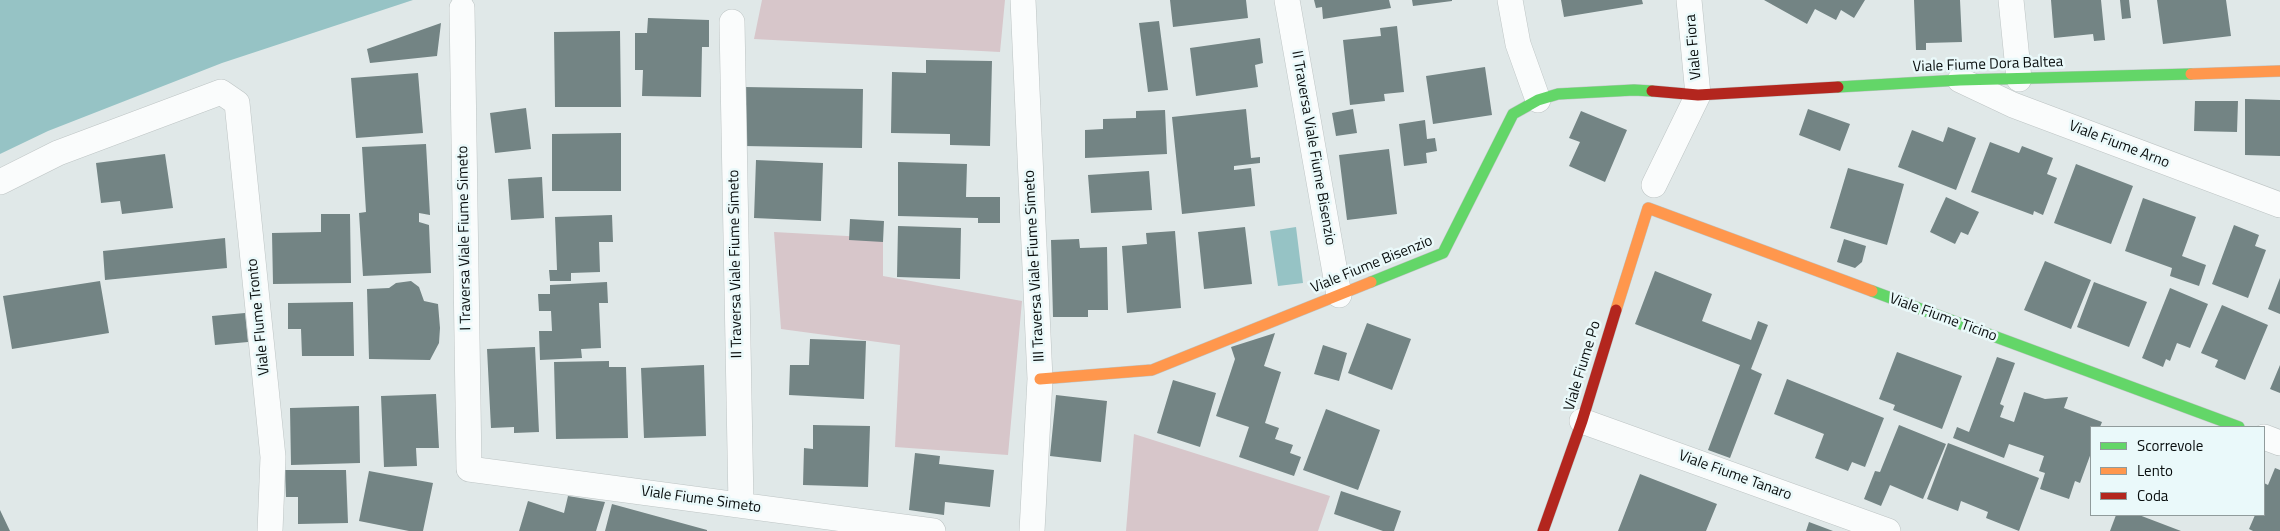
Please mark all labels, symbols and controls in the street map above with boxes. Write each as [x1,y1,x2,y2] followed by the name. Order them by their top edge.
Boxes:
[1682,14,1706,80] street label: Viale Fiora
[1287,49,1339,247] street label: II Traversa Viale Fiume Bisenzio
[1912,53,2064,77] street label: Viale Fiume Dora Baltea
[2066,118,2172,172] street label: Viale Fiume Arno
[454,145,476,331] street label: I Traversa Viale Fiume Simeto
[1021,169,1049,363] street label: III Traversa Viale Fiume Simeto
[725,170,747,358] street label: II Traversa Viale Fiume Simeto
[1309,232,1435,298] street label: Viale Fiume Bisenzio
[244,258,274,376] street label: Viale FIume Tronto
[1887,290,1999,346] street label: Viale Fiume Ticino
[1561,319,1605,413] street label: Viale Fiume Po
[2090,426,2265,516] legend
[2137,434,2203,457] text: Scorrevole
[1676,447,1794,505] street label: Viale Fiume Tanaro
[2137,459,2173,482] text: Lento
[640,483,762,517] street label: Viale Fiume Simeto
[2137,484,2168,507] text: Coda

